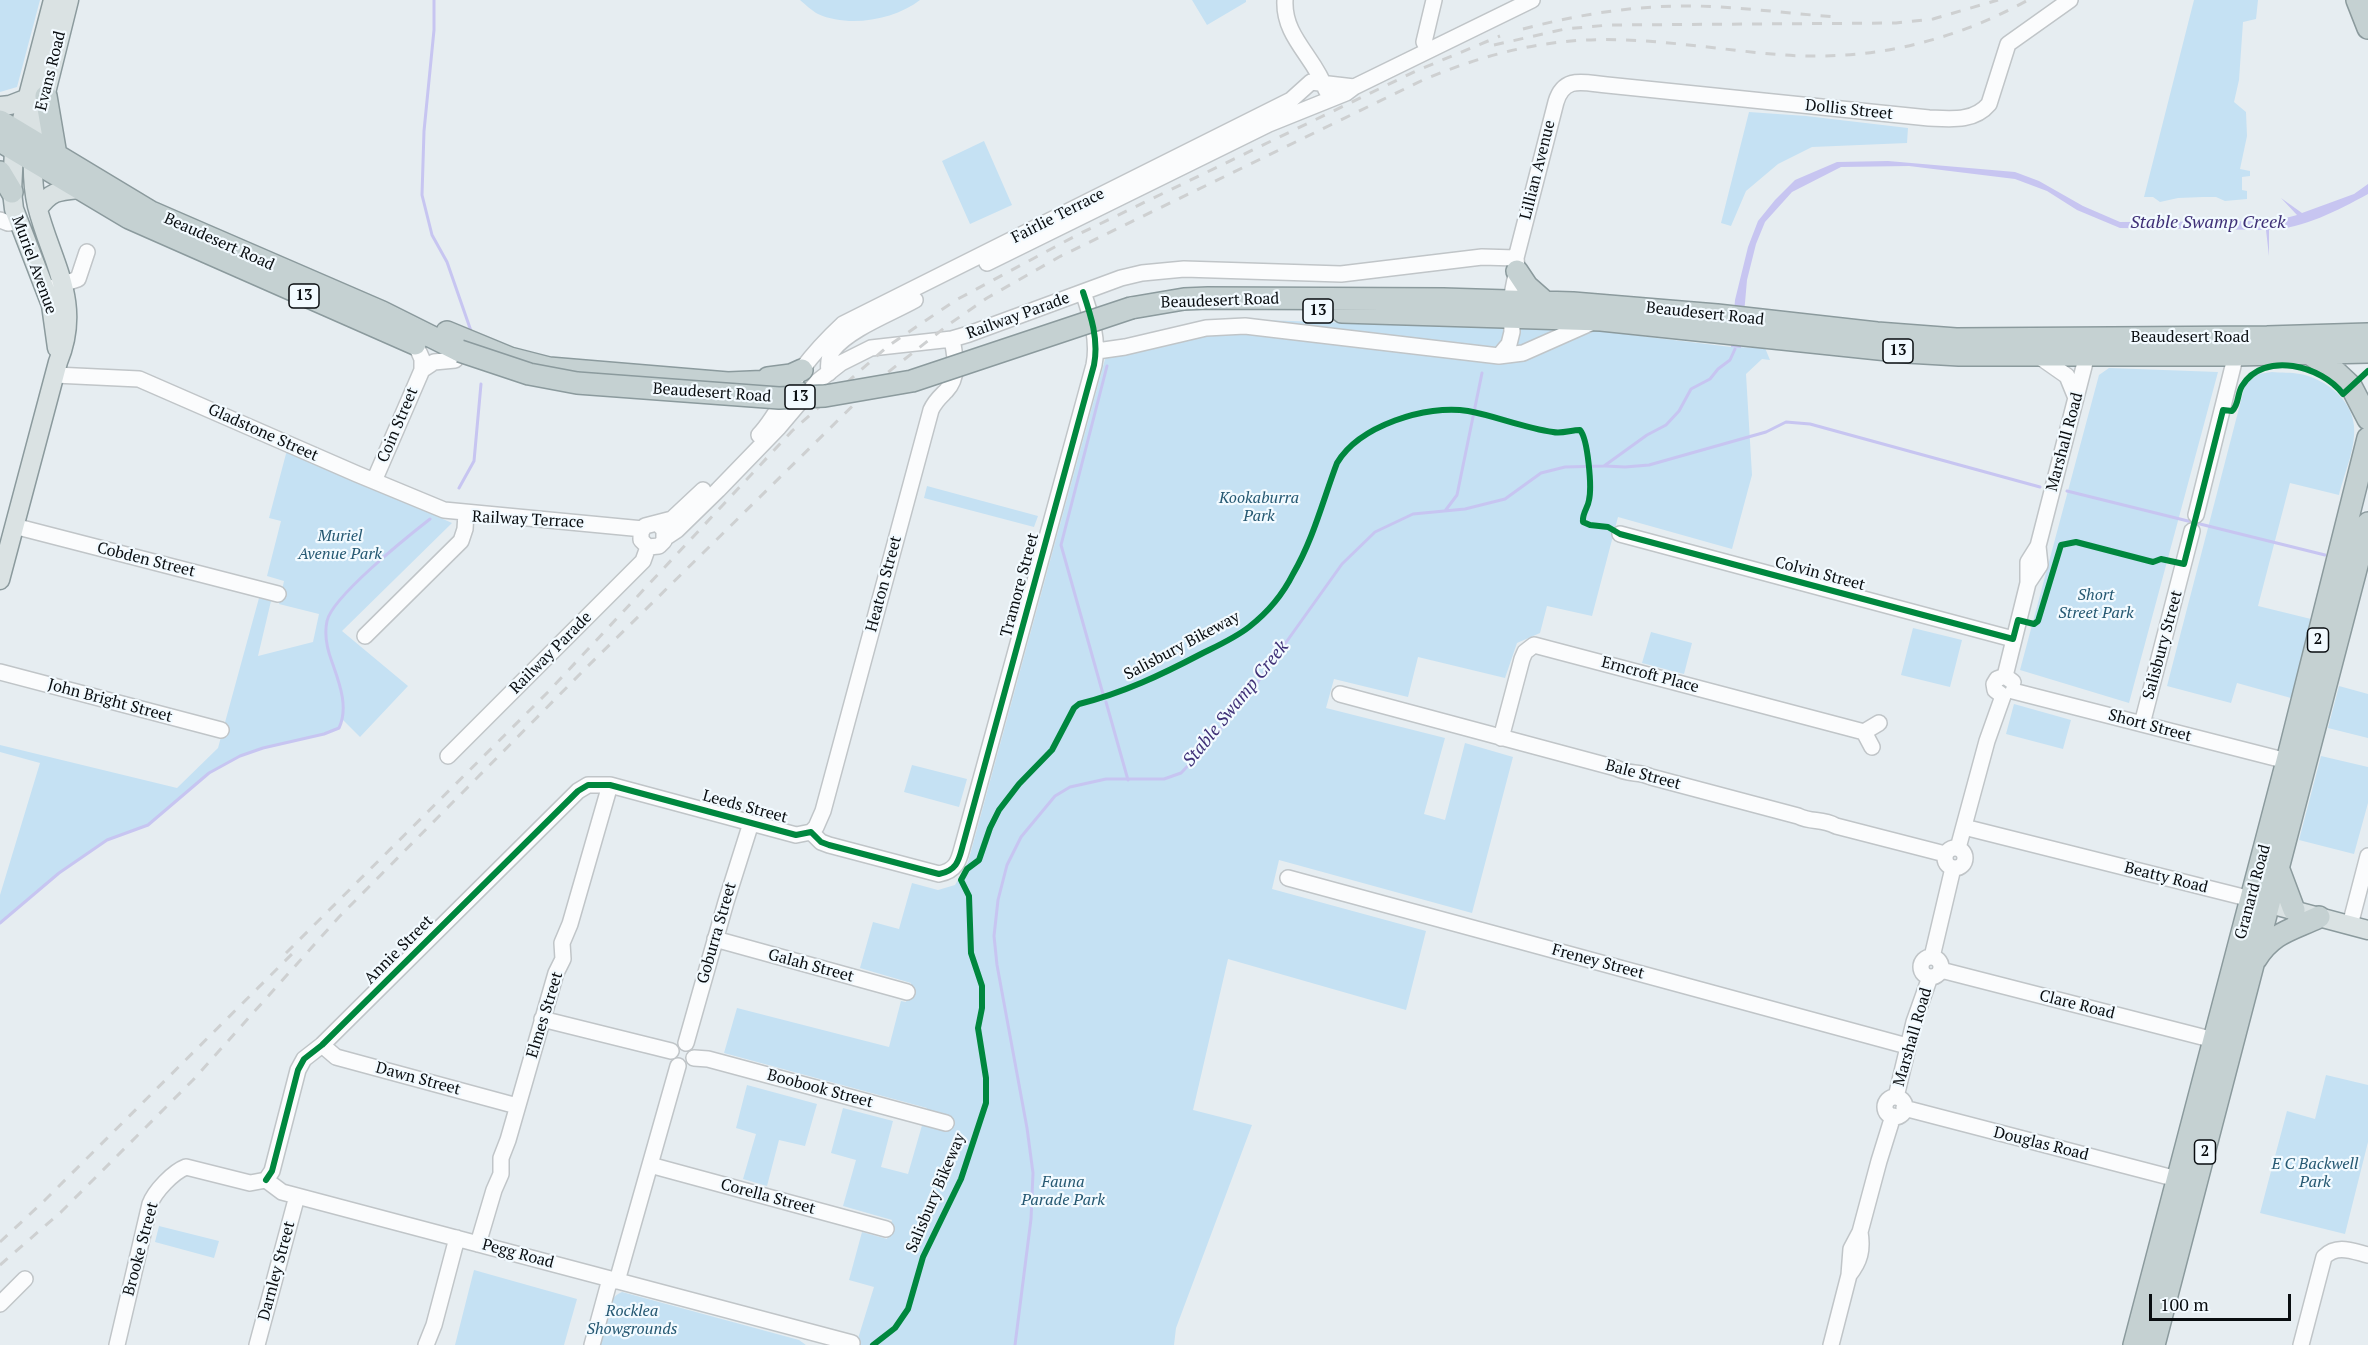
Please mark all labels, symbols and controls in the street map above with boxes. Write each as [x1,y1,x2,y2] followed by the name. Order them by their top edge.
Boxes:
[32,29,70,113] street label: Evans Road
[1804,96,1894,124] street label: Dollis Street
[1516,118,1560,222] street label: Lillian Avenue
[1008,184,1108,248] street label: Fairlie Terrace
[161,209,277,275] street label: Beaudesert Road
[2130,212,2286,234] water label: Stable Swamp Creek
[7,213,61,317] street label: Muriel Avenue
[289,284,319,308] road number: 13
[964,288,1072,344] street label: Railway Parade
[1160,289,1280,313] street label: Beaudesert Road
[1645,298,1765,330] street label: Beaudesert Road
[1303,299,1333,323] road number: 13
[2131,327,2249,347] street label: Beaudesert Road
[1883,339,1913,363] road number: 13
[652,379,772,407] street label: Beaudesert Road
[374,385,422,465] street label: Coin Street
[785,385,815,409] road number: 13
[2043,390,2087,494] street label: Marshall Road
[205,400,321,466] street label: Gladstone Street
[1219,488,1299,526] park label: Kookaburra Park
[472,507,584,533] street label: Railway Terrace
[298,526,382,564] park label: Muriel Avenue Park
[997,531,1043,639] street label: Tramore Street
[862,534,906,634] street label: Heaton Street
[95,539,197,581] street label: Cobden Street
[1773,553,1867,595] street label: Colvin Street
[2058,585,2134,623] park label: Short Street Park
[2139,588,2187,702] street label: Salisbury Street
[1121,607,1243,685] street label: Salisbury Bikeway
[506,608,596,698] street label: Railway Parade
[2308,628,2328,652] road number: 2
[1179,637,1293,771] water label: Stable Swamp Creek
[1599,653,1701,697] street label: Erncroft Place
[46,675,174,727] street label: John Bright Street
[2106,706,2194,746] street label: Short Street
[1603,756,1683,794] street label: Bale Street
[700,786,790,828] street label: Leeds Street
[2231,842,2275,942] street label: Granard Road
[2122,858,2210,898] street label: Beatty Road
[693,880,741,986] street label: Goburra Street
[361,912,437,988] street label: Annie Street
[1550,940,1646,984] street label: Freney Street
[766,945,856,987] street label: Galah Street
[523,969,567,1061] street label: Elmes Street
[1890,985,1936,1089] street label: Marshall Road
[2037,986,2117,1024] street label: Clare Road
[373,1058,463,1100] street label: Dawn Street
[765,1066,875,1112] street label: Boobook Street
[1992,1123,2090,1165] street label: Douglas Road
[902,1130,970,1256] street label: Salisbury Bikeway
[2194,1140,2216,1164] road number: 2
[2272,1154,2358,1192] park label: E C Backwell Park
[1021,1172,1105,1210] park label: Fauna Parade Park
[719,1175,817,1219] street label: Corella Street
[119,1200,163,1298] street label: Brooke Street
[254,1219,300,1323] street label: Darnley Street
[480,1235,556,1273] street label: Pegg Road
[2152,1282,2294,1320] scale bar
[2160,1292,2209,1316] text: 100 m
[586,1301,678,1339] park label: Rocklea Showgrounds

